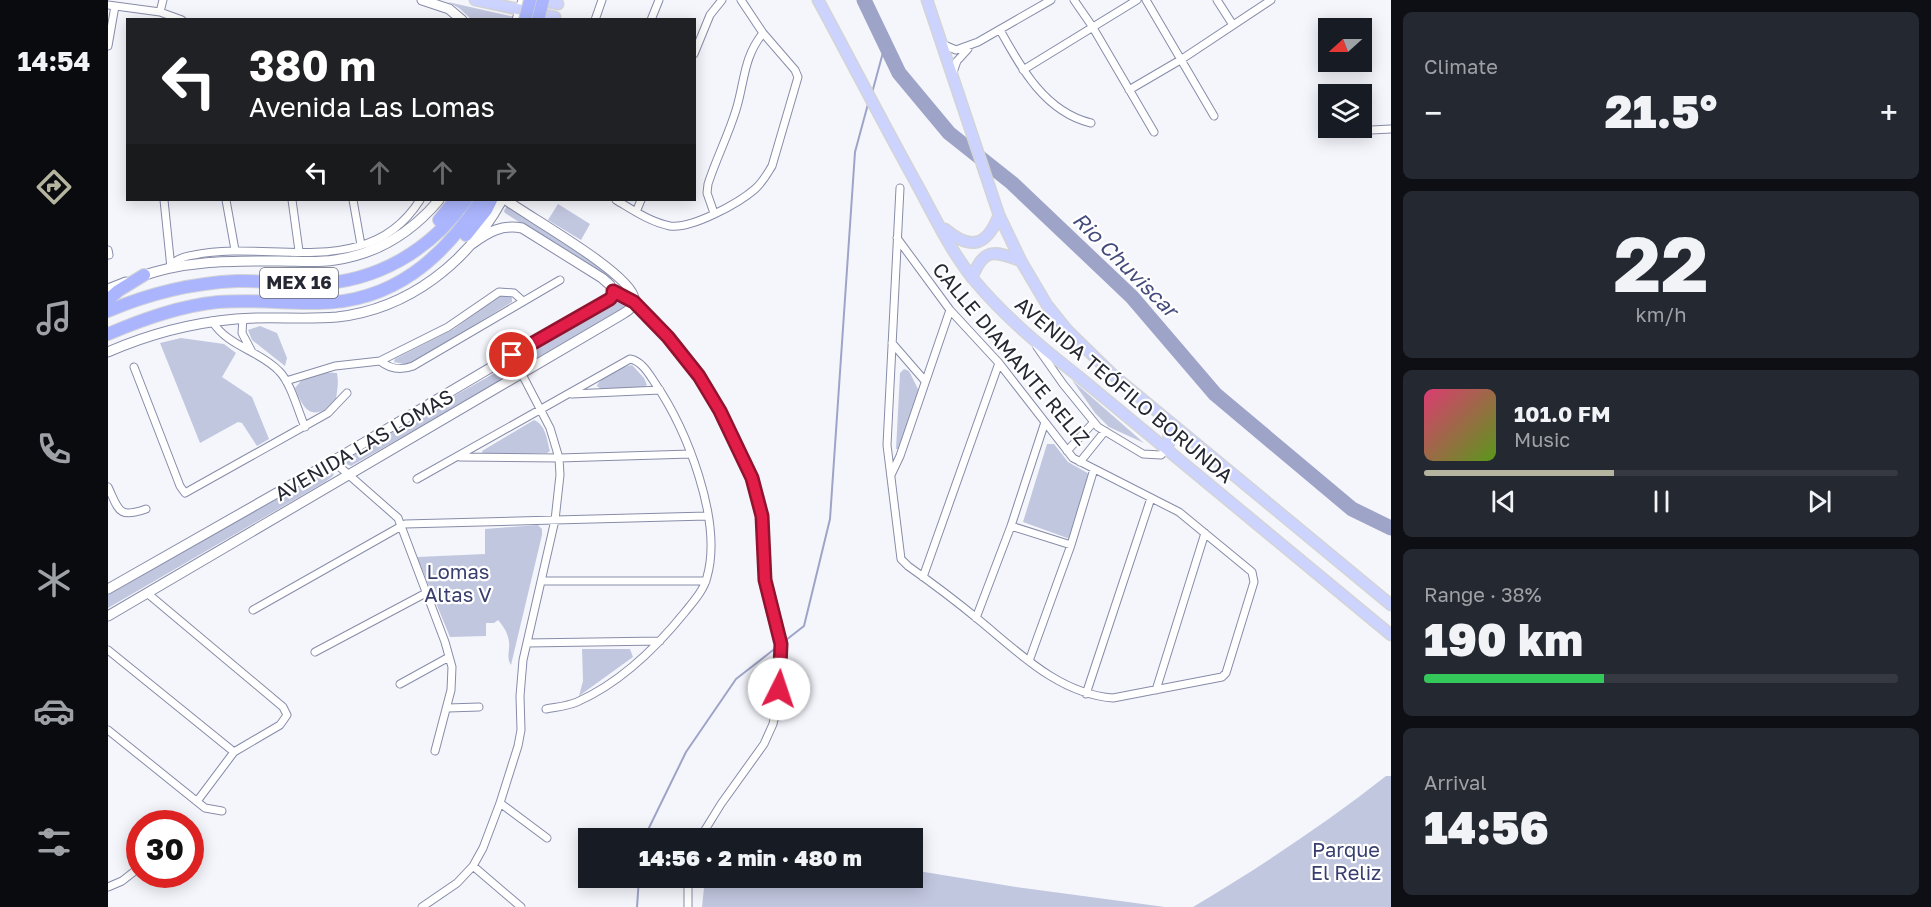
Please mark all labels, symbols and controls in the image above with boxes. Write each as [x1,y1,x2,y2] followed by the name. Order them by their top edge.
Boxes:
[1318,18,1372,72] north arrow
[1318,18,1372,138] map controls
[249,40,376,90] text: 380 m
[150,42,228,120] icon: left
[18,45,90,77] text: 14:54
[1424,54,1498,78] text: Climate
[1318,84,1372,138] button: layers
[1605,84,1717,138] text: 21.5°
[249,91,495,123] text: Avenida Las Lomas
[1424,93,1442,132] text: −
[1880,93,1898,132] text: +
[300,156,333,189] icon: left
[363,156,396,189] icon: ahead
[426,156,459,189] icon: ahead
[489,156,522,189] icon: right
[33,166,75,208] icon: directions
[1068,206,1186,324] water label: Rio Chuviscar
[1613,216,1709,309] text: 22
[928,257,1095,450] street label: CALLE DIAMANTE RELIZ
[260,268,338,298] road number: MEX 16
[1011,291,1238,487] street label: AVENIDA TEÓFILO BORUNDA
[33,297,75,339] icon: music
[1636,302,1686,326] text: km/h
[486,329,537,380] pin
[495,338,528,371] icon: arrive
[270,383,457,505] street label: AVENIDA LAS LOMAS
[1514,400,1610,427] text: 101.0 FM
[1514,427,1570,451] text: Music
[33,428,75,470] icon: phone
[1487,485,1520,518] icon: previous
[1645,485,1678,518] icon: pause
[1803,485,1836,518] icon: next
[33,559,75,601] icon: climate
[424,559,492,606] park label: Lomas Altas V
[1424,582,1542,606] text: Range · 38%
[1424,612,1583,666] text: 190 km
[747,657,811,721] position arrow
[33,690,75,732] icon: car
[1424,770,1487,794] text: Arrival
[1424,800,1549,854] text: 14:56
[126,810,204,888] speed limit sign: 30
[33,821,75,863] icon: filters
[1311,837,1381,884] park label: Parque El Reliz
[639,844,862,871] text: 14:56 · 2 min · 480 m

